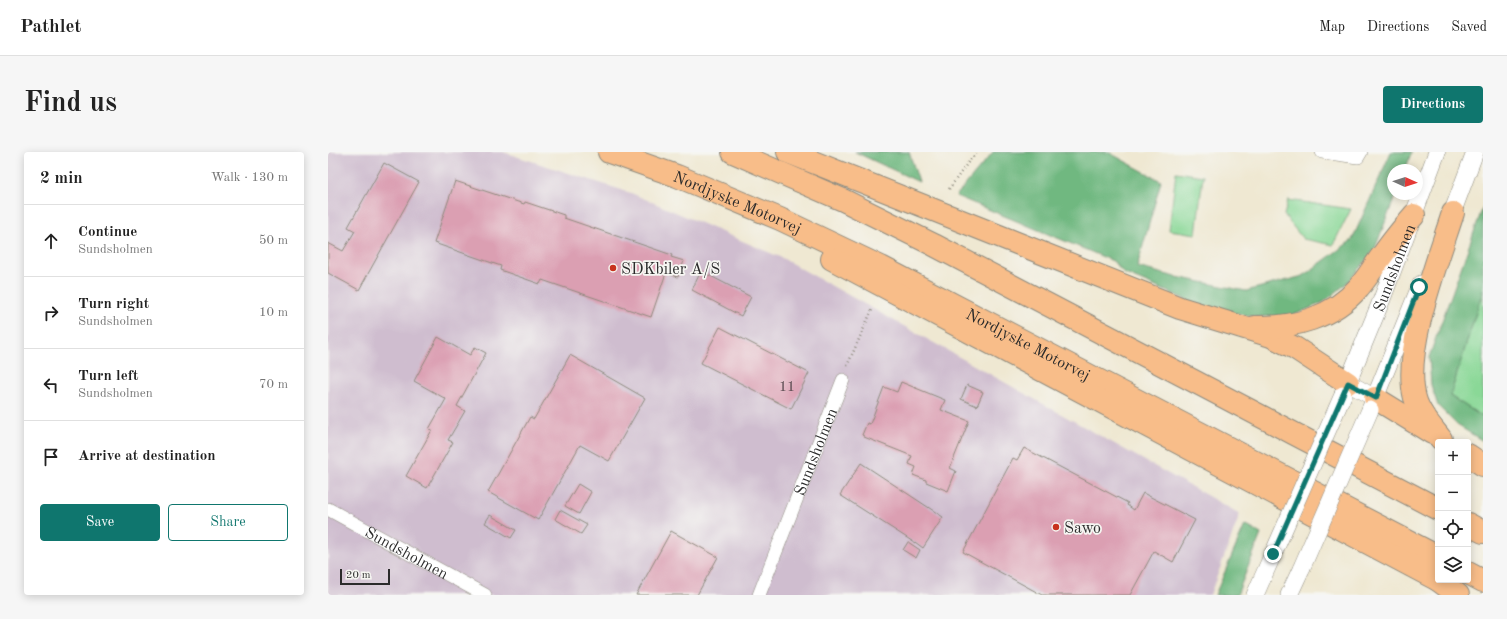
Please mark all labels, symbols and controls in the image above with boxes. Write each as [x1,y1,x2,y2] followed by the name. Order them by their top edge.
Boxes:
[20,18,81,37] text: Pathlet
[1319,20,1345,34] text: Map
[1367,20,1429,34] text: Directions
[1451,20,1487,34] text: Saved
[1383,86,1483,123] button: Directions
[24,90,117,118] text: Find us
[1387,164,1423,200] north arrow
[670,169,803,238] street label: Nordjyske Motorvej
[40,170,83,187] text: 2 min
[211,171,288,184] text: Walk · 130 m
[1372,222,1419,315] street label: Sundsholmen
[78,225,137,240] text: Continue
[40,230,62,252] icon: ahead
[259,234,288,247] text: 50 m
[78,243,153,256] text: Sundsholmen
[621,262,720,278] place label: SDKbiler A/S
[608,263,618,273] marker: SDKbiler A/S
[1410,278,1428,296] route start
[78,297,149,312] text: Turn right
[40,302,62,324] icon: right
[259,306,288,319] text: 10 m
[963,307,1092,385] street label: Nordjyske Motorvej
[78,315,153,328] text: Sundsholmen
[78,369,138,384] text: Turn left
[40,374,62,396] icon: left
[259,378,288,391] text: 70 m
[779,380,795,394] house number: 11
[78,387,153,400] text: Sundsholmen
[793,406,841,498] street label: Sundsholmen
[1435,439,1471,583] map controls
[1435,439,1471,475] button: +
[40,446,62,468] icon: arrive
[78,449,216,464] text: Arrive at destination
[1435,475,1471,511] button: −
[40,504,160,541] button: Save
[168,504,288,541] button: Share
[1435,511,1471,547] button: locate
[1064,521,1101,537] place label: Sawo
[1051,522,1061,532] marker: Sawo
[362,525,451,583] street label: Sundsholmen
[1264,545,1282,563] route end
[1435,547,1471,583] button: layers
[340,567,390,586] scale bar
[346,570,371,581] text: 20 m

